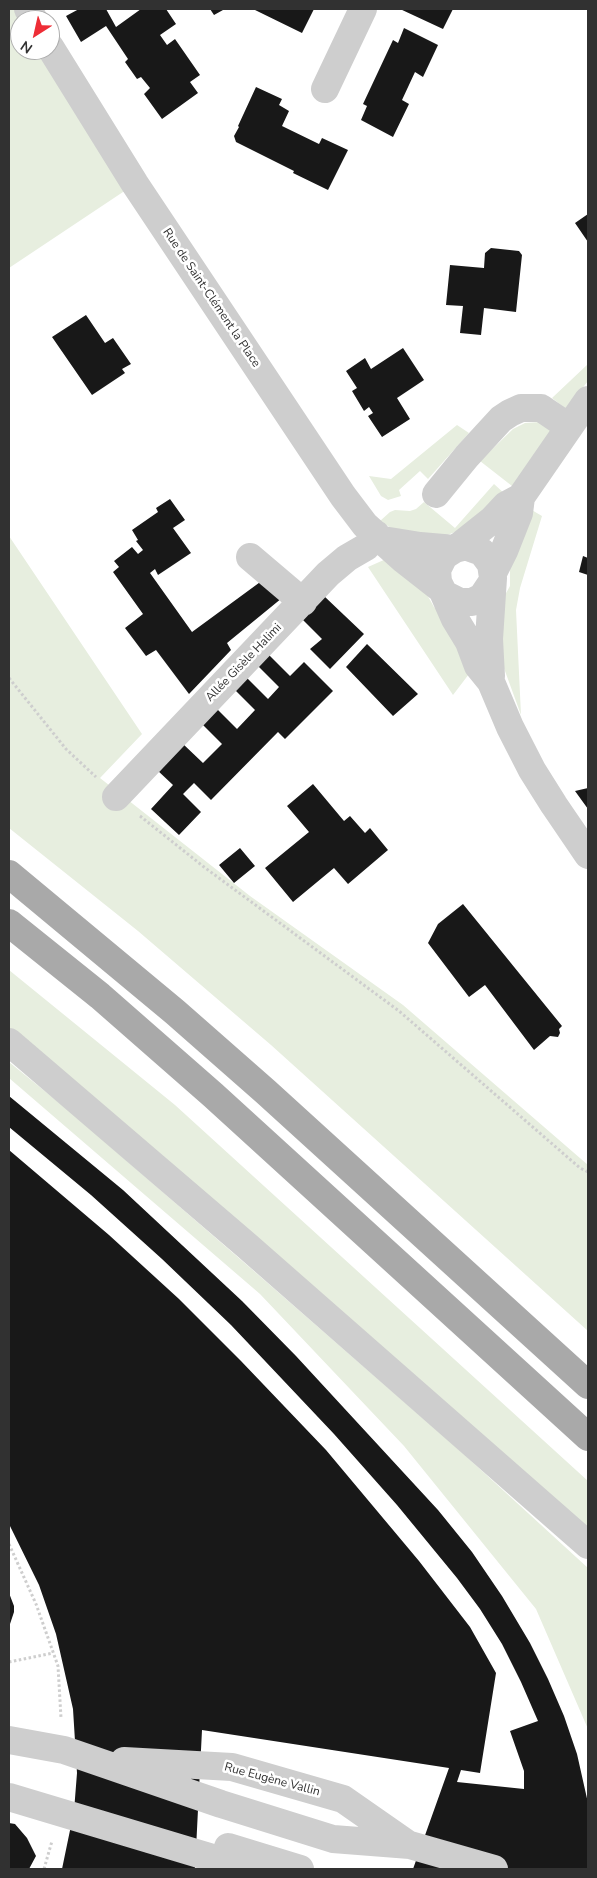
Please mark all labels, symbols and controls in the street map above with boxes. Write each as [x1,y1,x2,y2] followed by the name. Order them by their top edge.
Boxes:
[10,10,60,60] north arrow
[17,36,36,58] text: N
[159,226,263,370] street label: Rue de Saint-Clément la Place
[203,621,285,705] street label: Allée Gisèle Halimi
[223,1760,321,1800] street label: Rue Eugène Vallin

